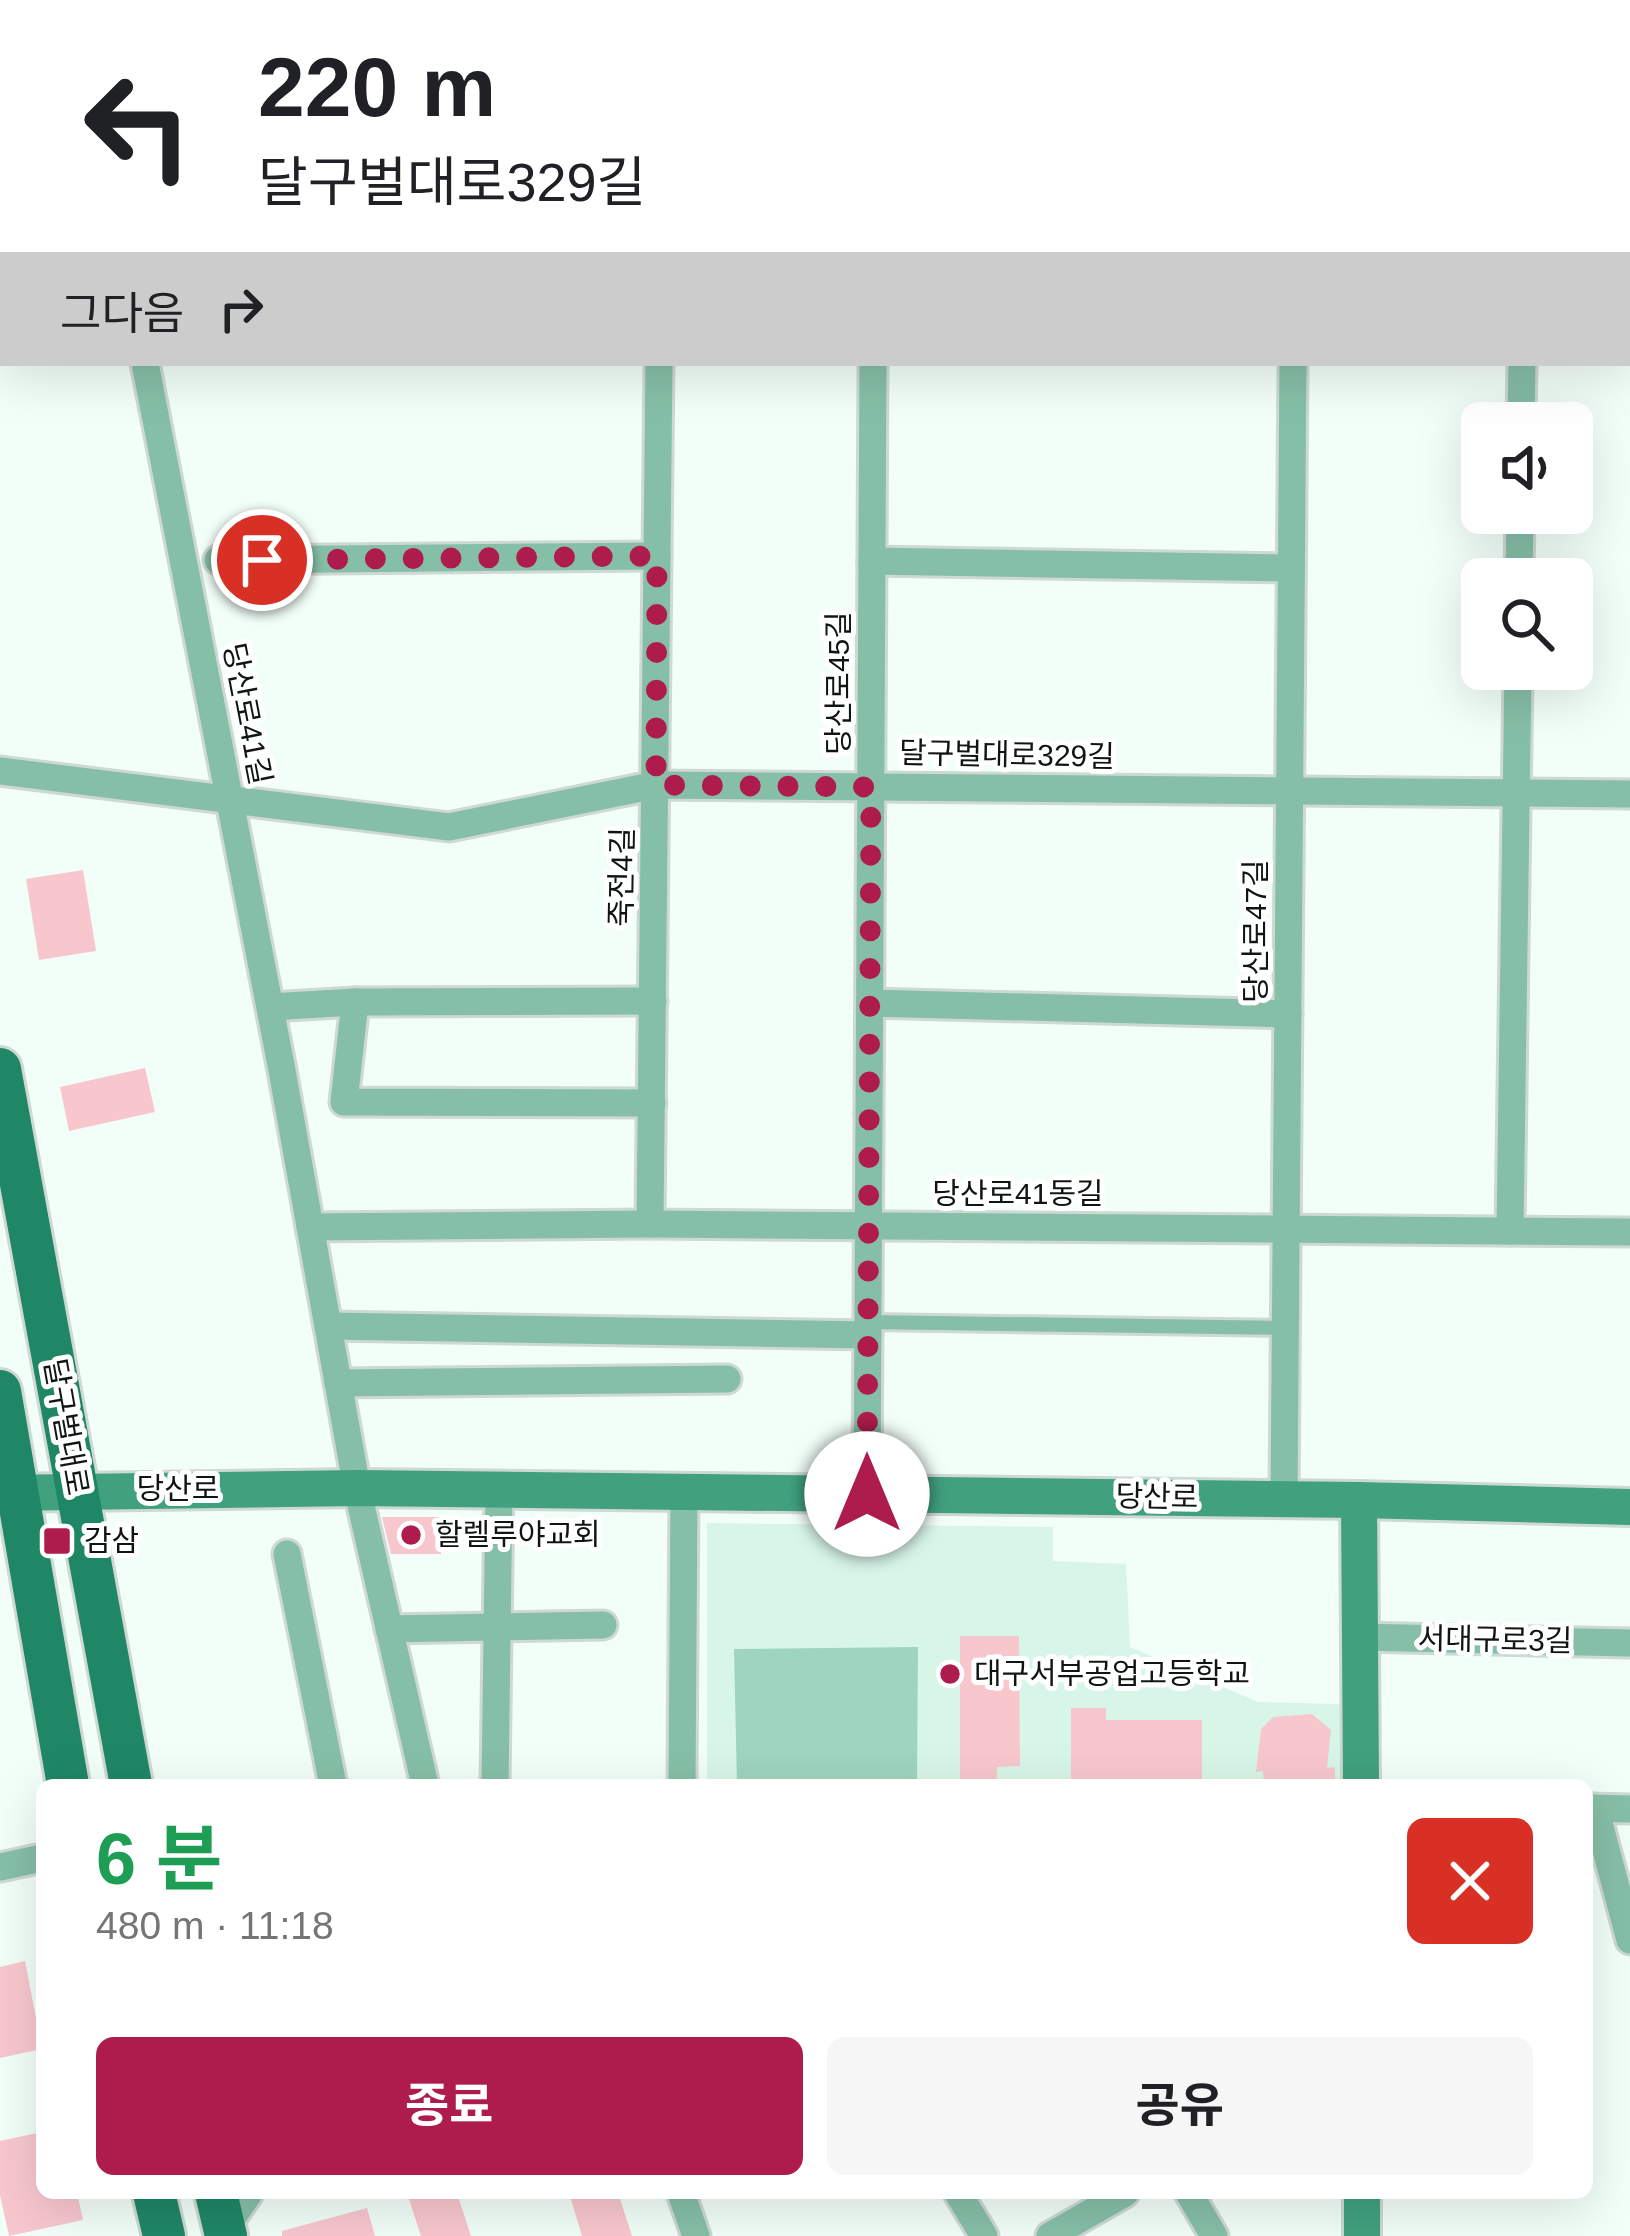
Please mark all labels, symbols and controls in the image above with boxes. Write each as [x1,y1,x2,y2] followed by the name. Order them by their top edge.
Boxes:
[258,40,496,134] text: 220 m
[60,48,216,204] icon: left
[258,152,646,212] text: 달구벌대로329길
[208,276,274,342] icon: right
[60,288,184,339] text: 그다음
[1461,402,1593,690] map controls
[1461,402,1593,534] button: sound
[211,509,313,611] pin
[229,527,295,593] icon: arrive
[1461,558,1593,690] button: search
[822,611,855,755] street label: 당산로45길
[218,640,277,788] street label: 당산로41길
[899,736,1115,773] street label: 달구벌대로329길
[604,827,639,927] street label: 죽전4길
[1239,859,1272,1003] street label: 당산로47길
[932,1177,1104,1210] street label: 당산로41동길
[38,1356,95,1498] street label: 달구벌대로
[804,1431,930,1557] position arrow
[137,1472,219,1505] street label: 당산로
[1115,1479,1199,1514] street label: 당산로
[435,1518,601,1551] place label: 할렐루야교회
[398,1522,424,1548] marker: 할렐루야교회
[84,1524,139,1557] place label: 감삼
[41,1525,73,1557] marker: 감삼
[1417,1622,1573,1657] street label: 서대구로3길
[974,1657,1250,1690] place label: 대구서부공업고등학교
[937,1661,963,1687] marker: 대구서부공업고등학교
[1407,1818,1533,1944] button: close
[96,1819,222,1899] text: 6 분
[96,1904,334,1947] text: 480 m · 11:18
[96,2037,803,2175] button: 종료
[827,2037,1533,2175] button: 공유

